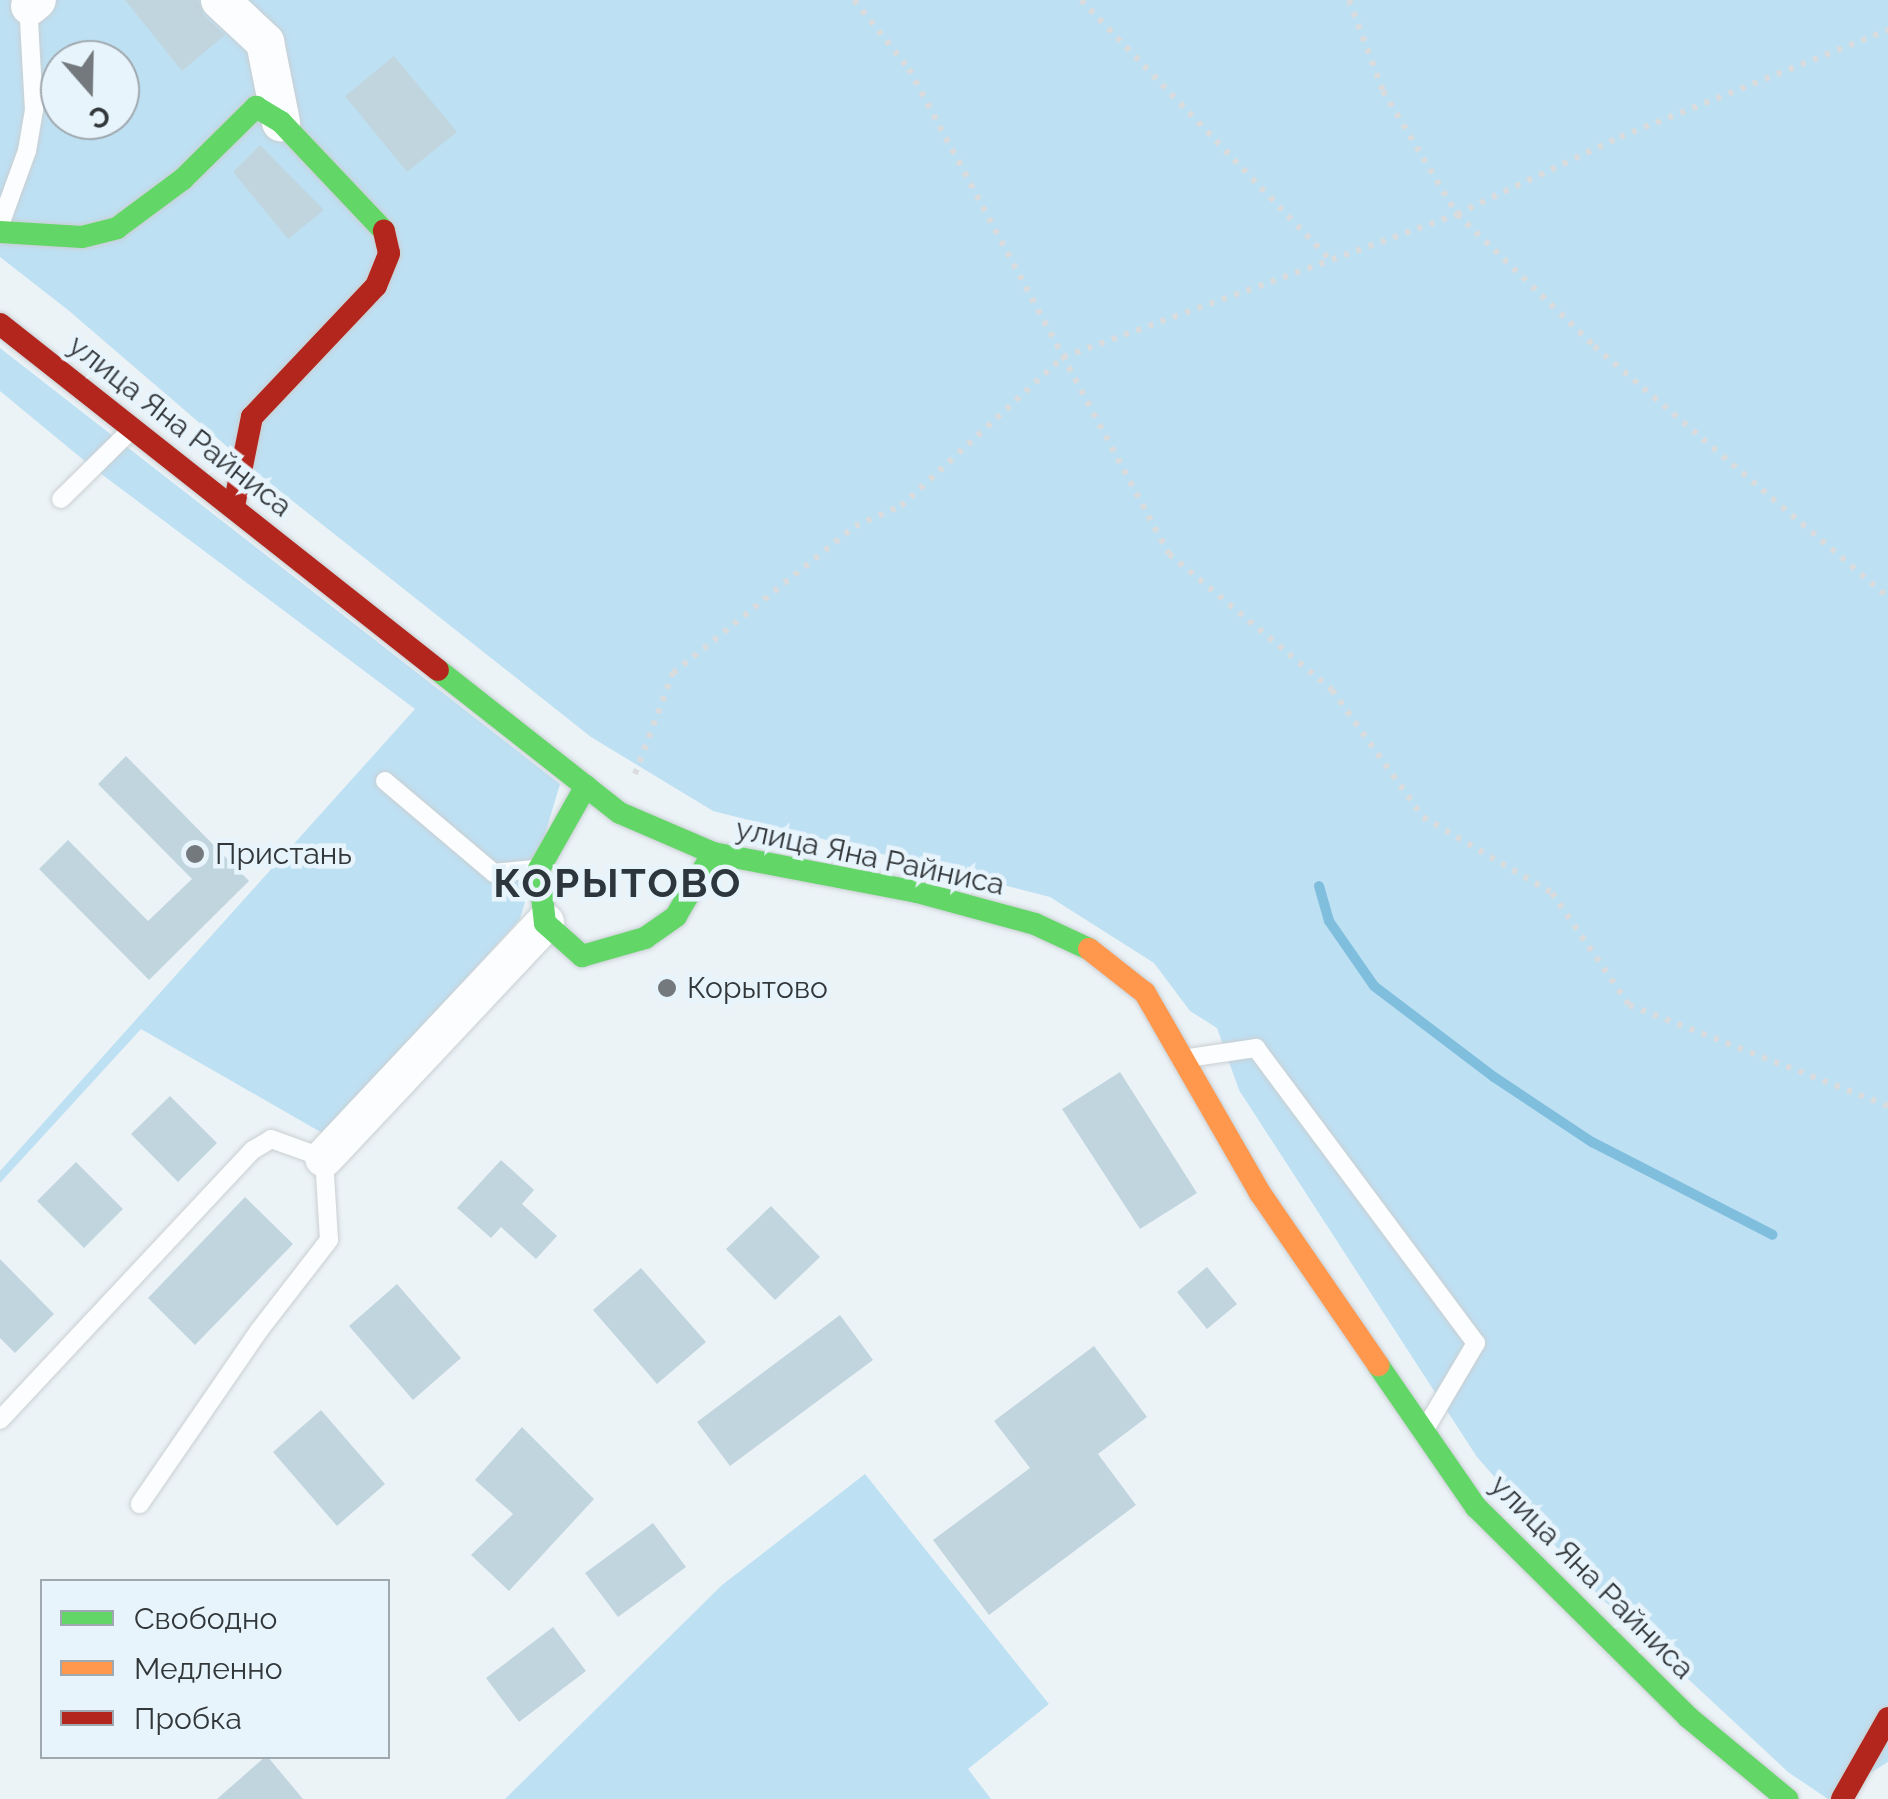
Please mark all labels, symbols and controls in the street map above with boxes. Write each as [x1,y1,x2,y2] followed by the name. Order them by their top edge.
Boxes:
[40,40,140,140] north arrow
[85,98,114,136] text: С
[61,327,299,525] street label: улица Яна Райниса
[732,811,1008,903] street label: улица Яна Райниса
[215,836,352,872] place label: Пристань
[184,843,206,865] marker: Пристань
[493,859,743,907] district label: КОРЫТОВО
[687,970,828,1006] place label: Корытово
[656,977,678,999] marker: Корытово
[1482,1467,1702,1687] street label: улица Яна Райниса
[40,1579,390,1759] legend
[134,1601,277,1636] text: Свободно
[134,1651,283,1686] text: Медленно
[134,1701,242,1736] text: Пробка

